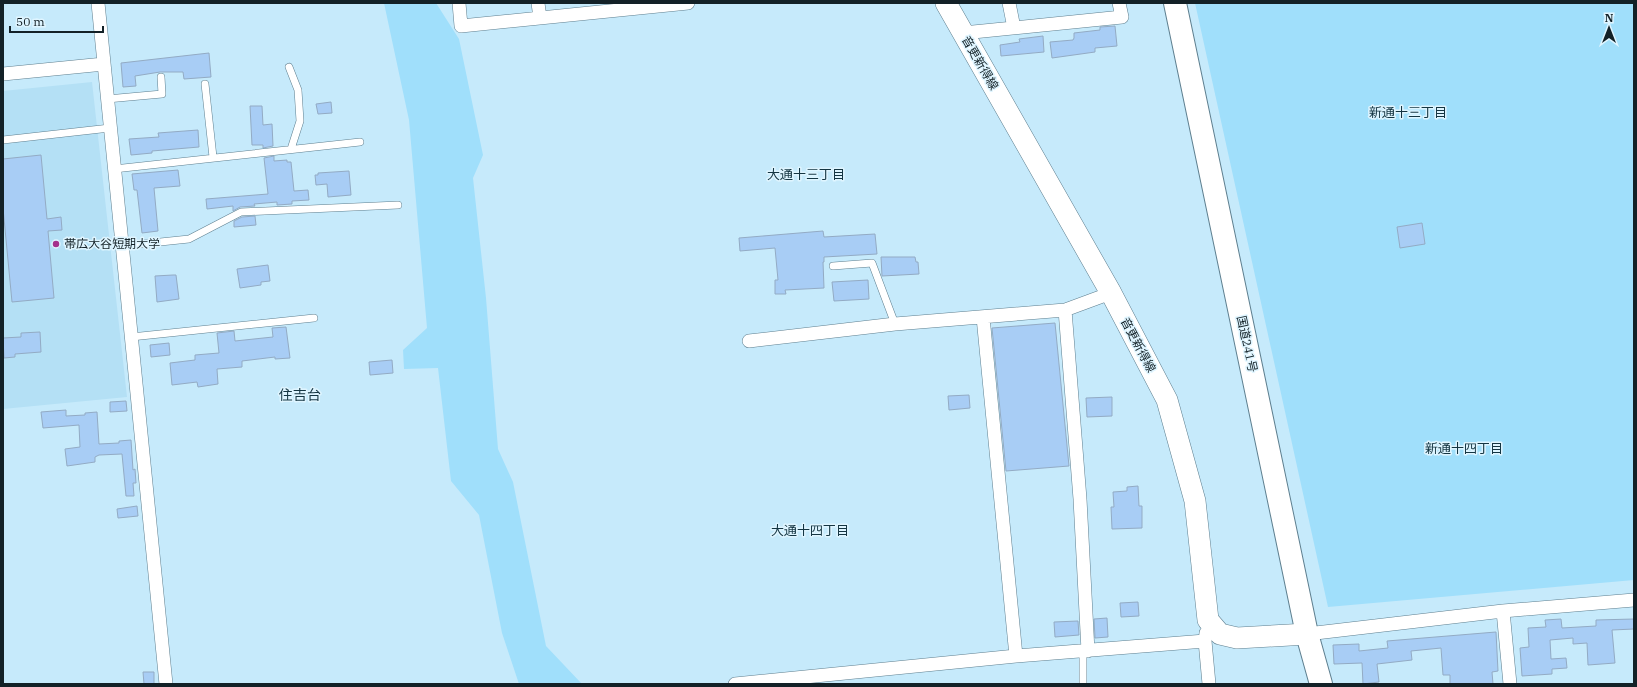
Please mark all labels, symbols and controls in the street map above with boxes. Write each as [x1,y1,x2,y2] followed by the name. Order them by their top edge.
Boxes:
[10,8,103,34] scale bar
[1589,8,1629,48] north arrow
[1605,11,1614,25] text: N
[16,14,45,29] text: 50 m
[959,33,1002,92] street label: 音更新得線
[1369,104,1447,121] district label: 新通十三丁目
[767,166,845,183] district label: 大通十三丁目
[64,236,160,251] place label: 帯広大谷短期大学
[51,239,61,249] marker: 帯広大谷短期大学
[1234,314,1261,374] street label: 国道241号
[1118,315,1159,375] street label: 音更新得線
[279,386,321,404] district label: 住吉台
[1425,440,1503,457] district label: 新通十四丁目
[771,522,849,539] district label: 大通十四丁目

